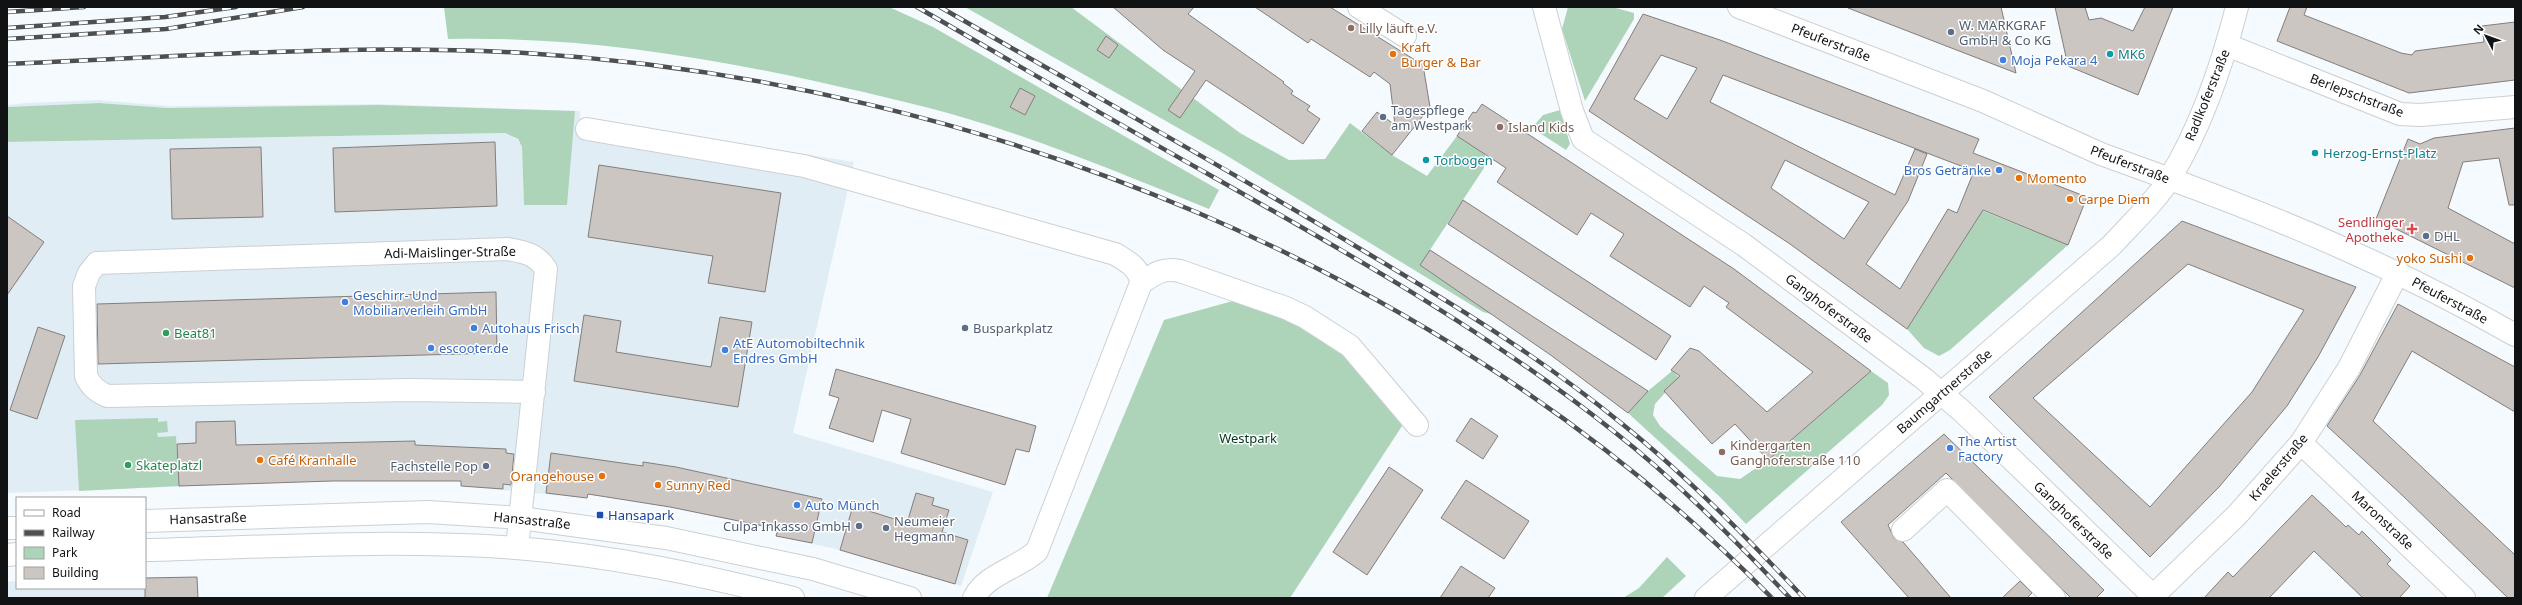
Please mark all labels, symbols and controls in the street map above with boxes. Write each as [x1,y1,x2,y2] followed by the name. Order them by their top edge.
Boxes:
[1959,16,2051,49] place label: W. MARKGRAF GmbH & Co KG
[2466,16,2506,56] north arrow
[1359,19,1438,37] place label: Lilly läuft e.V.
[1789,19,1873,65] street label: Pfeuferstraße
[2469,21,2487,37] text: N
[1346,23,1356,33] marker: Lilly läuft e.V.
[1946,27,1956,37] marker: W. MARKGRAF GmbH & Co KG
[1401,38,1481,71] place label: Kraft Burger & Bar
[2118,45,2145,63] place label: MK6
[2180,46,2234,144] street label: Radlkoferstraße
[1388,49,1398,59] marker: Kraft Burger & Bar
[2105,49,2115,59] marker: MK6
[2011,51,2098,69] place label: Moja Pekara 4
[1998,55,2008,65] marker: Moja Pekara 4
[2307,69,2407,121] street label: Berlepschstraße
[1391,101,1472,134] place label: Tagespflege am Westpark
[1378,112,1388,122] marker: Tagespflege am Westpark
[1508,118,1574,136] place label: Island Kids
[1495,122,1505,132] marker: Island Kids
[2088,141,2172,187] street label: Pfeuferstraße
[2323,144,2437,162] place label: Herzog-Ernst-Platz
[2310,148,2320,158] marker: Herzog-Ernst-Platz
[1434,151,1493,169] place label: Torbogen
[1421,155,1431,165] marker: Torbogen
[1904,161,1991,179] place label: Bros Getränke
[1994,165,2004,175] marker: Bros Getränke
[2027,169,2087,187] place label: Momento
[2014,173,2024,183] marker: Momento
[2078,190,2150,208] place label: Carpe Diem
[2065,194,2075,204] marker: Carpe Diem
[2338,213,2405,246] place label: Sendlinger Apotheke
[2407,224,2417,234] marker: Sendlinger Apotheke
[2434,227,2460,245] place label: DHL
[2421,231,2431,241] marker: DHL
[384,242,516,262] street label: Adi-Maislinger-Straße
[2397,249,2462,267] place label: yoko Sushi
[2465,253,2475,263] marker: yoko Sushi
[1782,269,1876,347] street label: Ganghoferstraße
[2409,272,2491,328] street label: Pfeuferstraße
[353,286,487,319] place label: Geschirr- Und Mobiliarverleih GmbH
[340,297,350,307] marker: Geschirr- Und Mobiliarverleih GmbH
[482,319,580,337] place label: Autohaus Frisch
[973,319,1053,337] place label: Busparkplatz
[469,323,479,333] marker: Autohaus Frisch
[960,323,970,333] marker: Busparkplatz
[174,324,217,342] place label: Beat81
[161,328,171,338] marker: Beat81
[733,334,865,367] place label: AtE Automobiltechnik Endres GmbH
[439,339,509,357] place label: escooter.de
[426,343,436,353] marker: escooter.de
[720,345,730,355] marker: AtE Automobiltechnik Endres GmbH
[1892,345,1996,437] street label: Baumgartnerstraße
[1219,429,1277,447] park label: Westpark
[2245,430,2311,504] street label: Kraelerstraße
[1958,432,2017,465] place label: The Artist Factory
[1730,436,1860,469] place label: Kindergarten Ganghoferstraße 110
[1945,443,1955,453] marker: The Artist Factory
[1717,447,1727,457] marker: Kindergarten Ganghoferstraße 110
[268,451,357,469] place label: Café Kranhalle
[255,455,265,465] marker: Café Kranhalle
[136,456,202,474] place label: Skateplatzl
[390,457,478,475] place label: Fachstelle Pop
[123,460,133,470] marker: Skateplatzl
[481,461,491,471] marker: Fachstelle Pop
[511,467,594,485] place label: Orangehouse
[597,471,607,481] marker: Orangehouse
[666,476,731,494] place label: Sunny Red
[2030,477,2118,563] street label: Ganghoferstraße
[653,480,663,490] marker: Sunny Red
[2348,486,2418,554] street label: Maronstraße
[805,496,879,514] place label: Auto Münch
[16,497,146,589] legend
[792,500,802,510] marker: Auto Münch
[52,504,81,521] text: Road
[608,506,674,524] place label: Hansapark
[493,507,571,533] street label: Hansastraße
[169,508,247,528] street label: Hansastraße
[595,510,605,520] marker: Hansapark
[894,512,955,545] place label: Neumeier Heg‍mann
[723,517,851,535] place label: Culpa Inkasso GmbH
[854,521,864,531] marker: Culpa Inkasso GmbH
[881,523,891,533] marker: Neumeier Heg‍mann
[52,524,96,541] text: Railway
[52,544,78,561] text: Park
[52,564,99,581] text: Building

